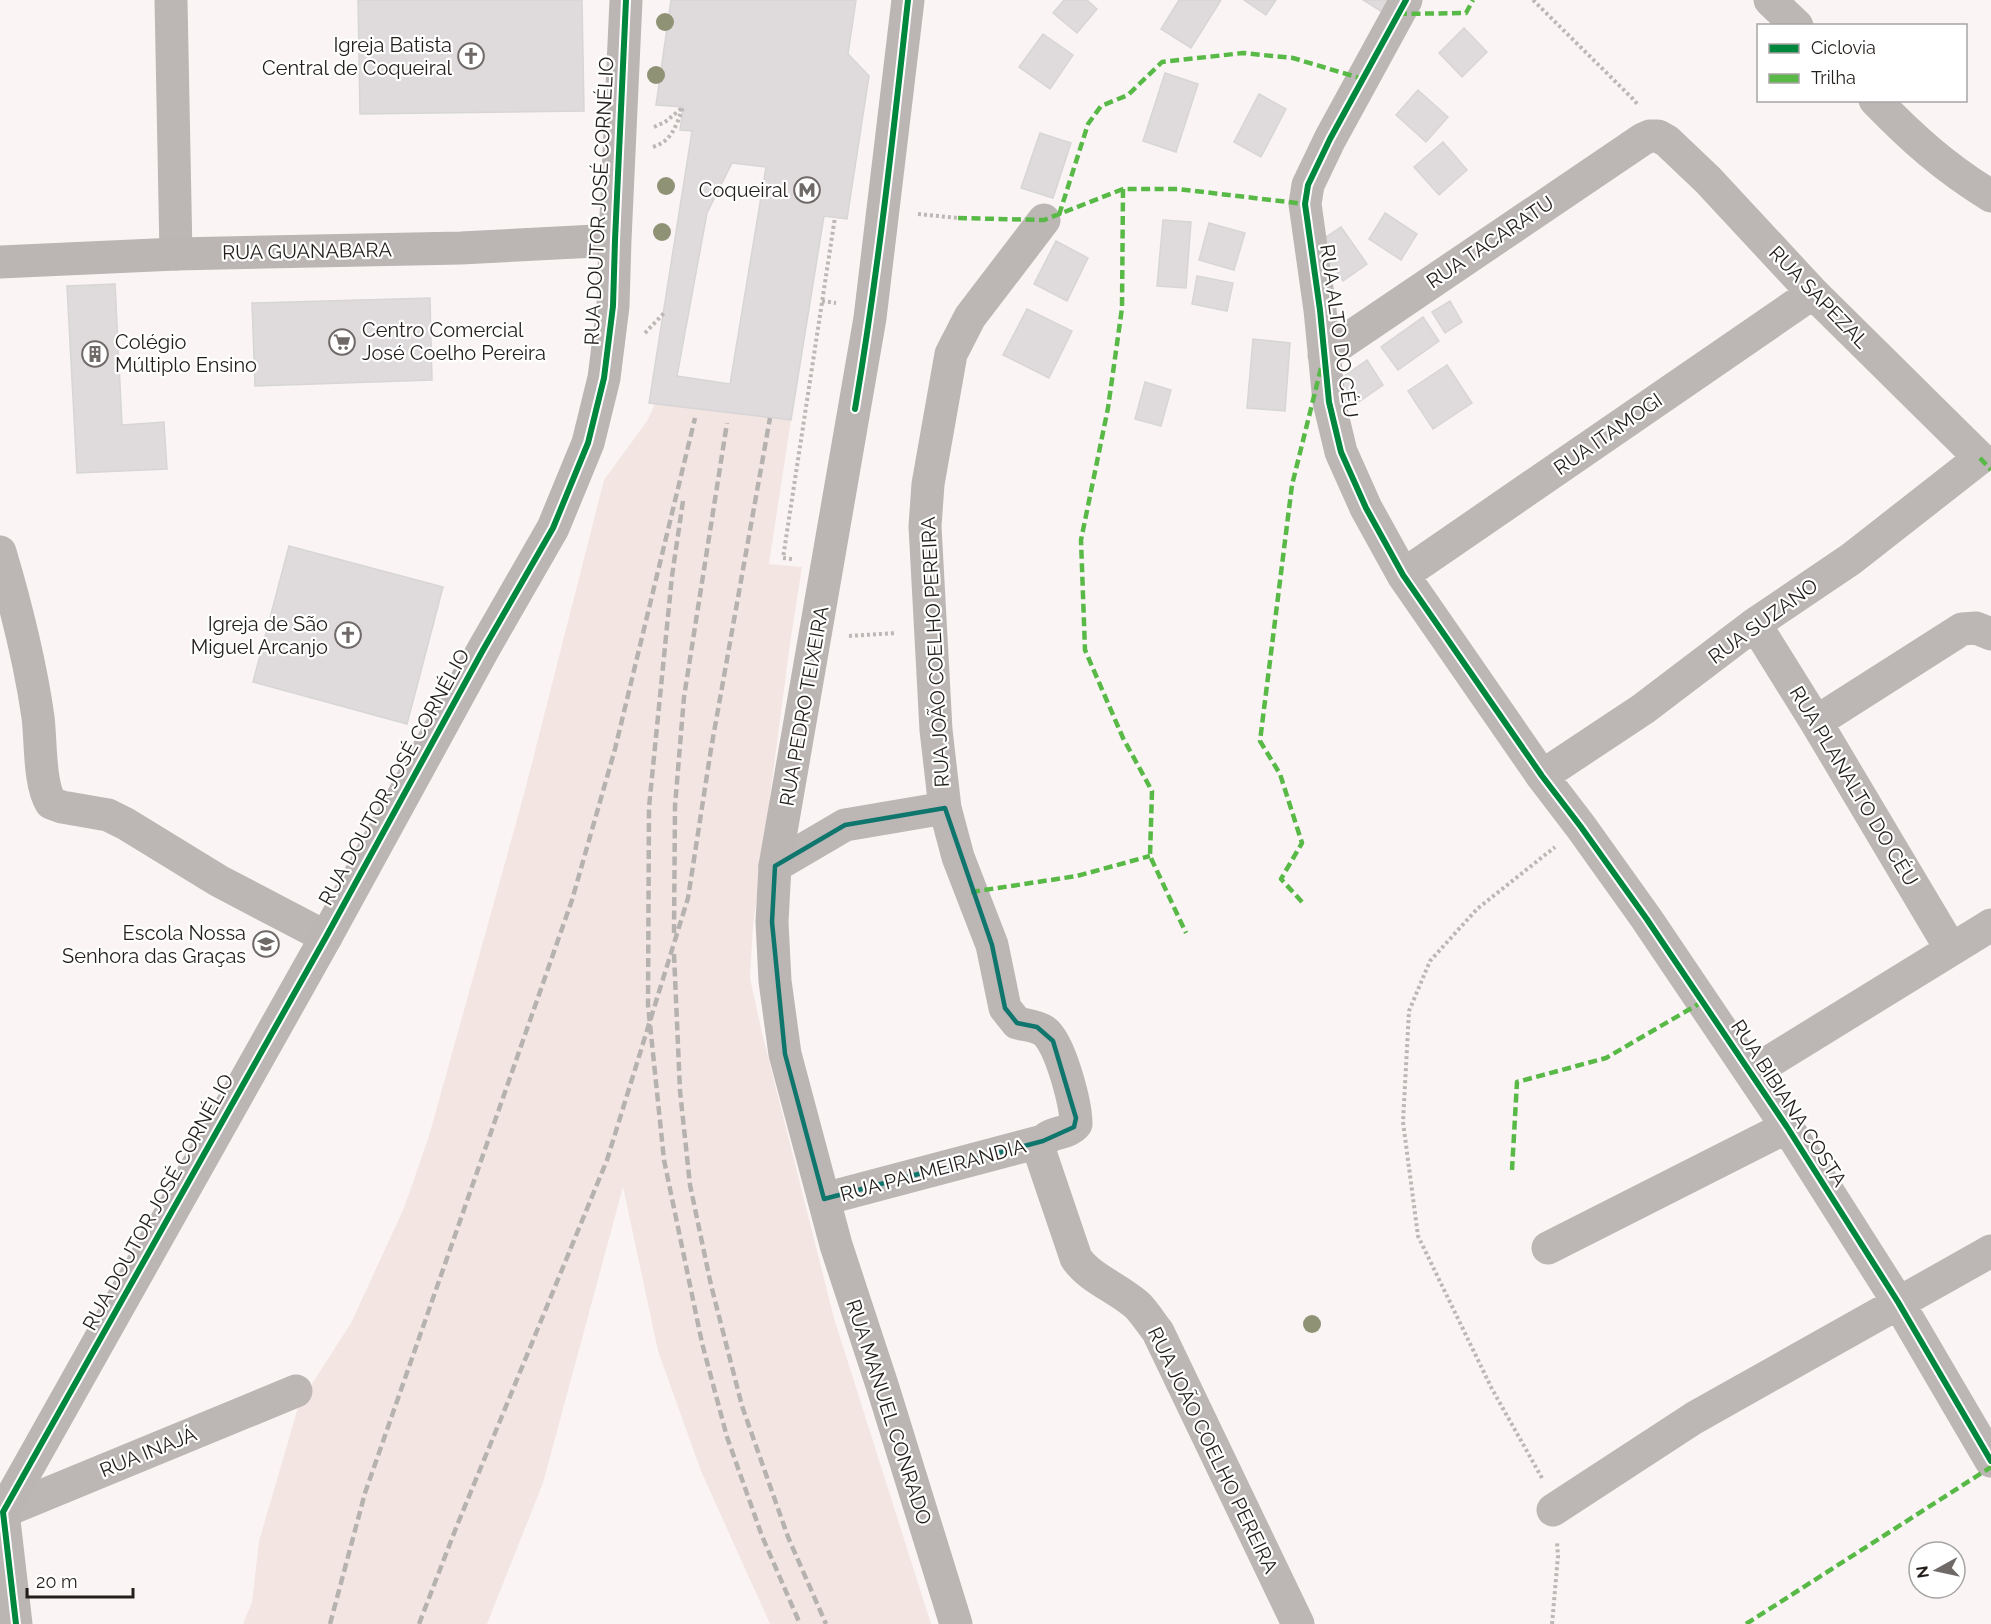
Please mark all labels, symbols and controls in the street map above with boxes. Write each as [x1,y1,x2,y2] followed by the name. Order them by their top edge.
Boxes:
[1757,24,1967,102] legend
[262,33,453,80] place label: Igreja Batista Central de Coqueiral
[1811,37,1876,58] text: Ciclovia
[456,41,486,71] church icon: Igreja Batista Central de Coqueiral
[579,56,619,346] street label: RUA DOUTOR JOSÉ CORNÉLIO
[1811,67,1856,88] text: Trilha
[792,175,822,205] metro station icon: Coqueiral
[699,178,789,202] place label: Coqueiral
[1422,191,1558,293] street label: RUA TACARATU
[222,238,393,264] street label: RUA GUANABARA
[1764,241,1874,354] street label: RUA SAPEZAL
[1315,243,1363,419] street label: RUA ALTO DO CÉU
[362,318,546,365] place label: Centro Comercial José Coelho Pereira
[327,327,357,357] supermarket icon: Centro Comercial José Coelho Pereira
[115,330,257,377] place label: Colégio Múltiplo Ensino
[80,339,110,369] building icon: Colégio Múltiplo Ensino
[1549,388,1667,480] street label: RUA ITAMOGI
[916,516,954,788] street label: RUA JOÃO COELHO PEREIRA
[1704,573,1822,669] street label: RUA SUZANO
[775,604,834,808] street label: RUA PEDRO TEIXEIRA
[191,612,328,659] place label: Igreja de São Miguel Arcanjo
[333,620,363,650] church icon: Igreja de São Miguel Arcanjo
[313,645,475,909] street label: RUA DOUTOR JOSÉ CORNÉLIO
[1785,682,1923,890] street label: RUA PLANALTO DO CÉU
[62,921,246,968] place label: Escola Nossa Senhora das Graças
[251,929,281,959] school or university icon: Escola Nossa Senhora das Graças
[1726,1015,1852,1191] street label: RUA BIBIANA COSTA
[77,1070,239,1334] street label: RUA DOUTOR JOSÉ CORNÉLIO
[837,1133,1029,1206] street label: RUA PALMEIRANDIA
[841,1296,937,1528] street label: RUA MANUEL CONRADO
[1143,1323,1283,1577] street label: RUA JOÃO COELHO PEREIRA
[96,1422,200,1482] street label: RUA INAJÁ
[1907,1540,1967,1600] north arrow
[27,1561,134,1599] scale bar
[1912,1565,1933,1579] text: N
[36,1571,78,1592] text: 20 m

